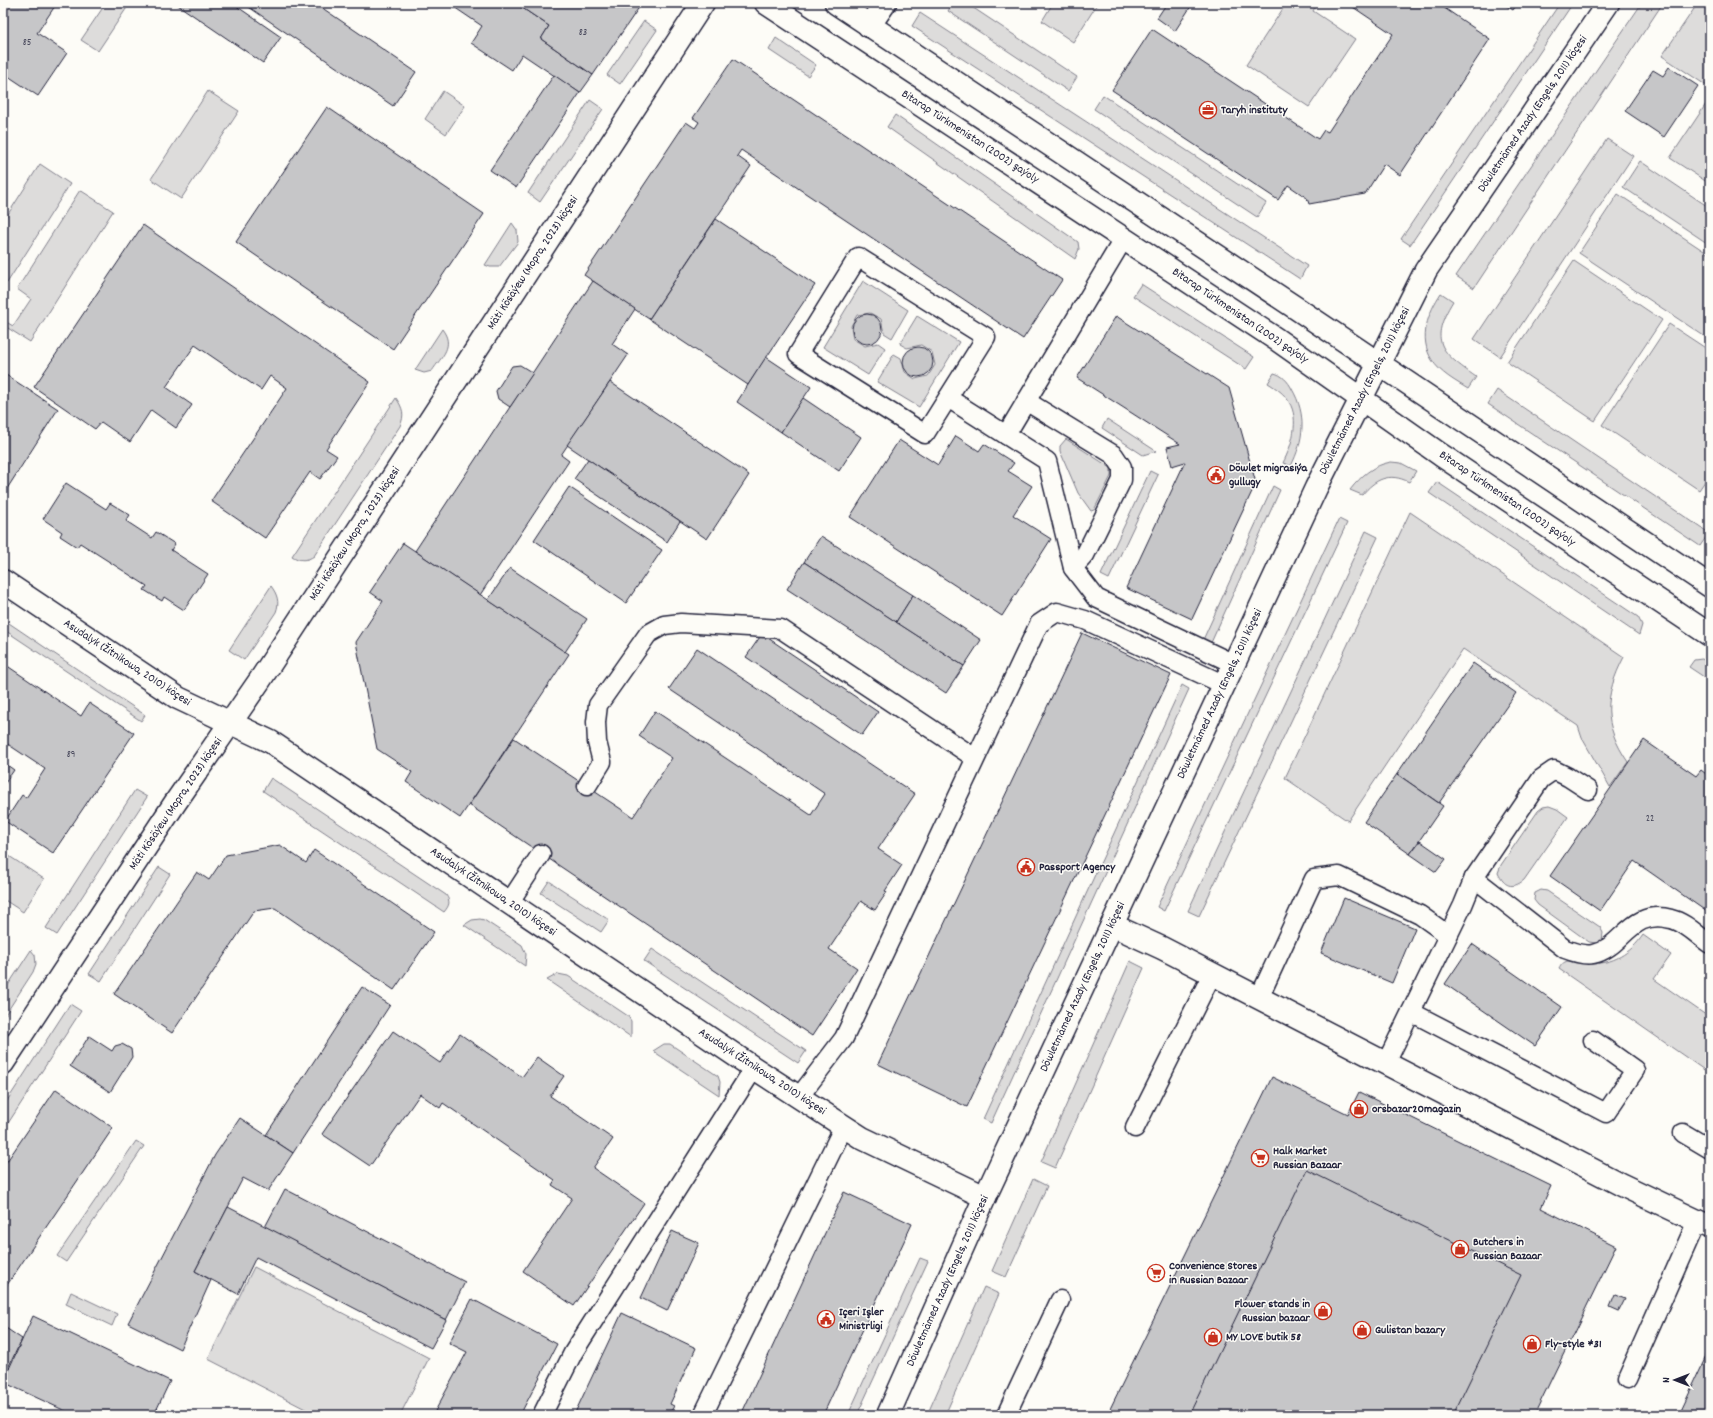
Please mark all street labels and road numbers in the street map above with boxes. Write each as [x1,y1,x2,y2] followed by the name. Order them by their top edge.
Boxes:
[1474,32,1592,196] street label: Döwletmämed Azady (Engels, 2011) köçesi
[898,86,1043,189] street label: Bitarap Türkmenistan (2002) şaýoly
[483,193,583,333] street label: Mäti Kösäýew (Mopra, 2023) köçesi
[1168,264,1313,369] street label: Bitarap Türkmenistan (2002) şaýoly
[1315,304,1415,478] street label: Döwletmämed Azady (Engels, 2011) köçesi
[1435,447,1580,552] street label: Bitarap Türkmenistan (2002) şaýoly
[305,464,405,604] street label: Mäti Kösäýew (Mopra, 2023) köçesi
[1173,606,1267,782] street label: Döwletmämed Azady (Engels, 2011) köçesi
[60,615,194,711] street label: Asudalyk (Žitnikowa, 2010) köçesi
[125,734,227,874] street label: Mäti Kösäýew (Mopra, 2023) köçesi
[426,843,560,941] street label: Asudalyk (Žitnikowa, 2010) köçesi
[1036,899,1130,1075] street label: Döwletmämed Azady (Engels, 2011) köçesi
[695,1024,829,1120] street label: Asudalyk (Žitnikowa, 2010) köçesi
[902,1193,994,1369] street label: Döwletmämed Azady (Engels, 2011) köçesi

